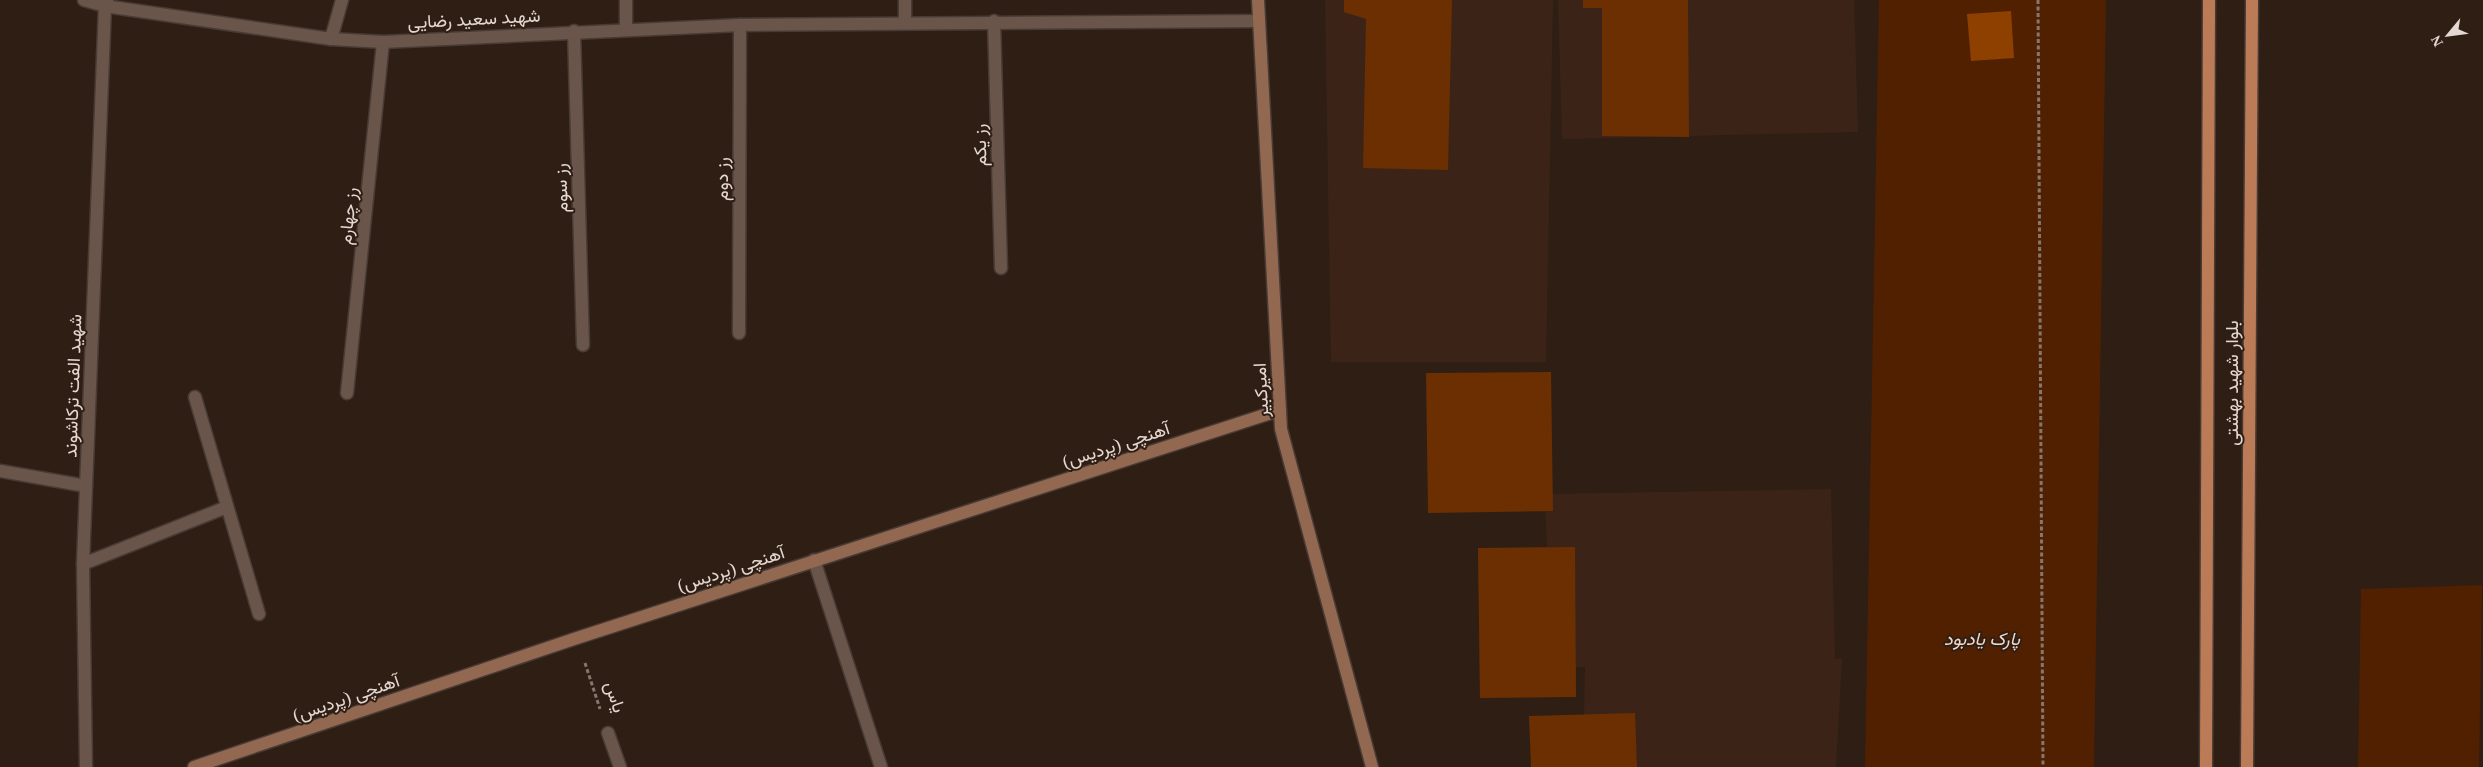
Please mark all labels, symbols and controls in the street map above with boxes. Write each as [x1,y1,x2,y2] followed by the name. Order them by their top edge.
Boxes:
[407,6,541,33] street label: شهید سعید رضایی
[2423,10,2473,60] north arrow
[2428,33,2446,49] text: N
[970,123,992,167] street label: رز یکم
[712,157,734,201] street label: رز دوم
[550,163,574,213] street label: رز سوم
[335,186,363,246] street label: رز چهارم
[60,314,87,458] street label: شهید الفت ترکاشوند
[2222,320,2243,446] street label: بلوار شهید بهشتی
[1250,362,1273,419] street label: امیرکبیر
[1060,418,1174,474] street label: آهنچی (پردیس)
[675,542,789,598] street label: آهنچی (پردیس)
[1944,629,2020,651] park label: پارک یادبود
[290,670,404,727] street label: آهنچی (پردیس)
[600,679,629,715] street label: یاس

